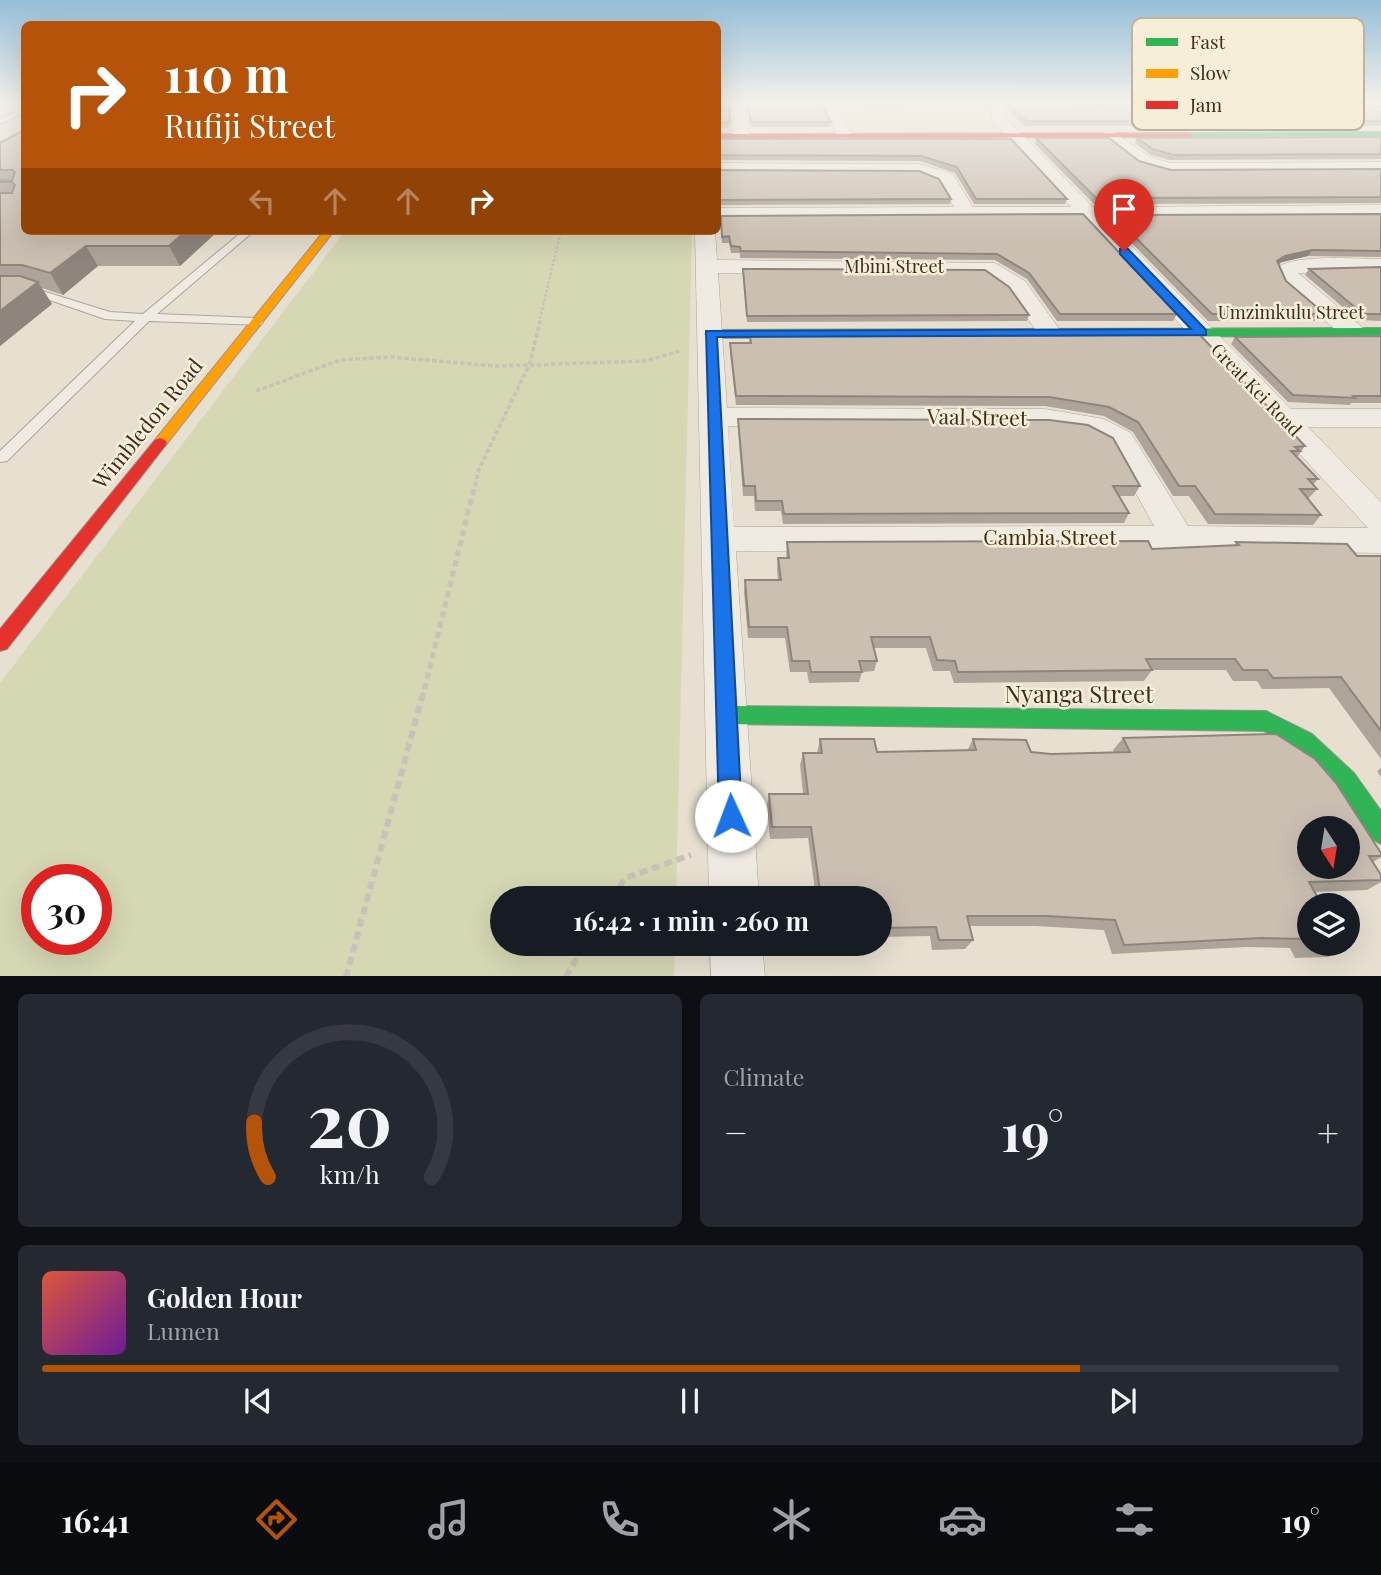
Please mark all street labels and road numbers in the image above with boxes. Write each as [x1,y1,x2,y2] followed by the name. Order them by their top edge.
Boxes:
[844,254,945,278] street label: Mbini Street
[1218,300,1365,324] street label: Umzimkulu Street
[1206,338,1308,441] street label: Great Kei Road
[84,352,208,495] street label: Wimbledon Road
[926,401,1028,431] street label: Vaal Street
[983,522,1117,550] street label: Cambia Street
[1004,677,1154,709] street label: Nyanga Street

